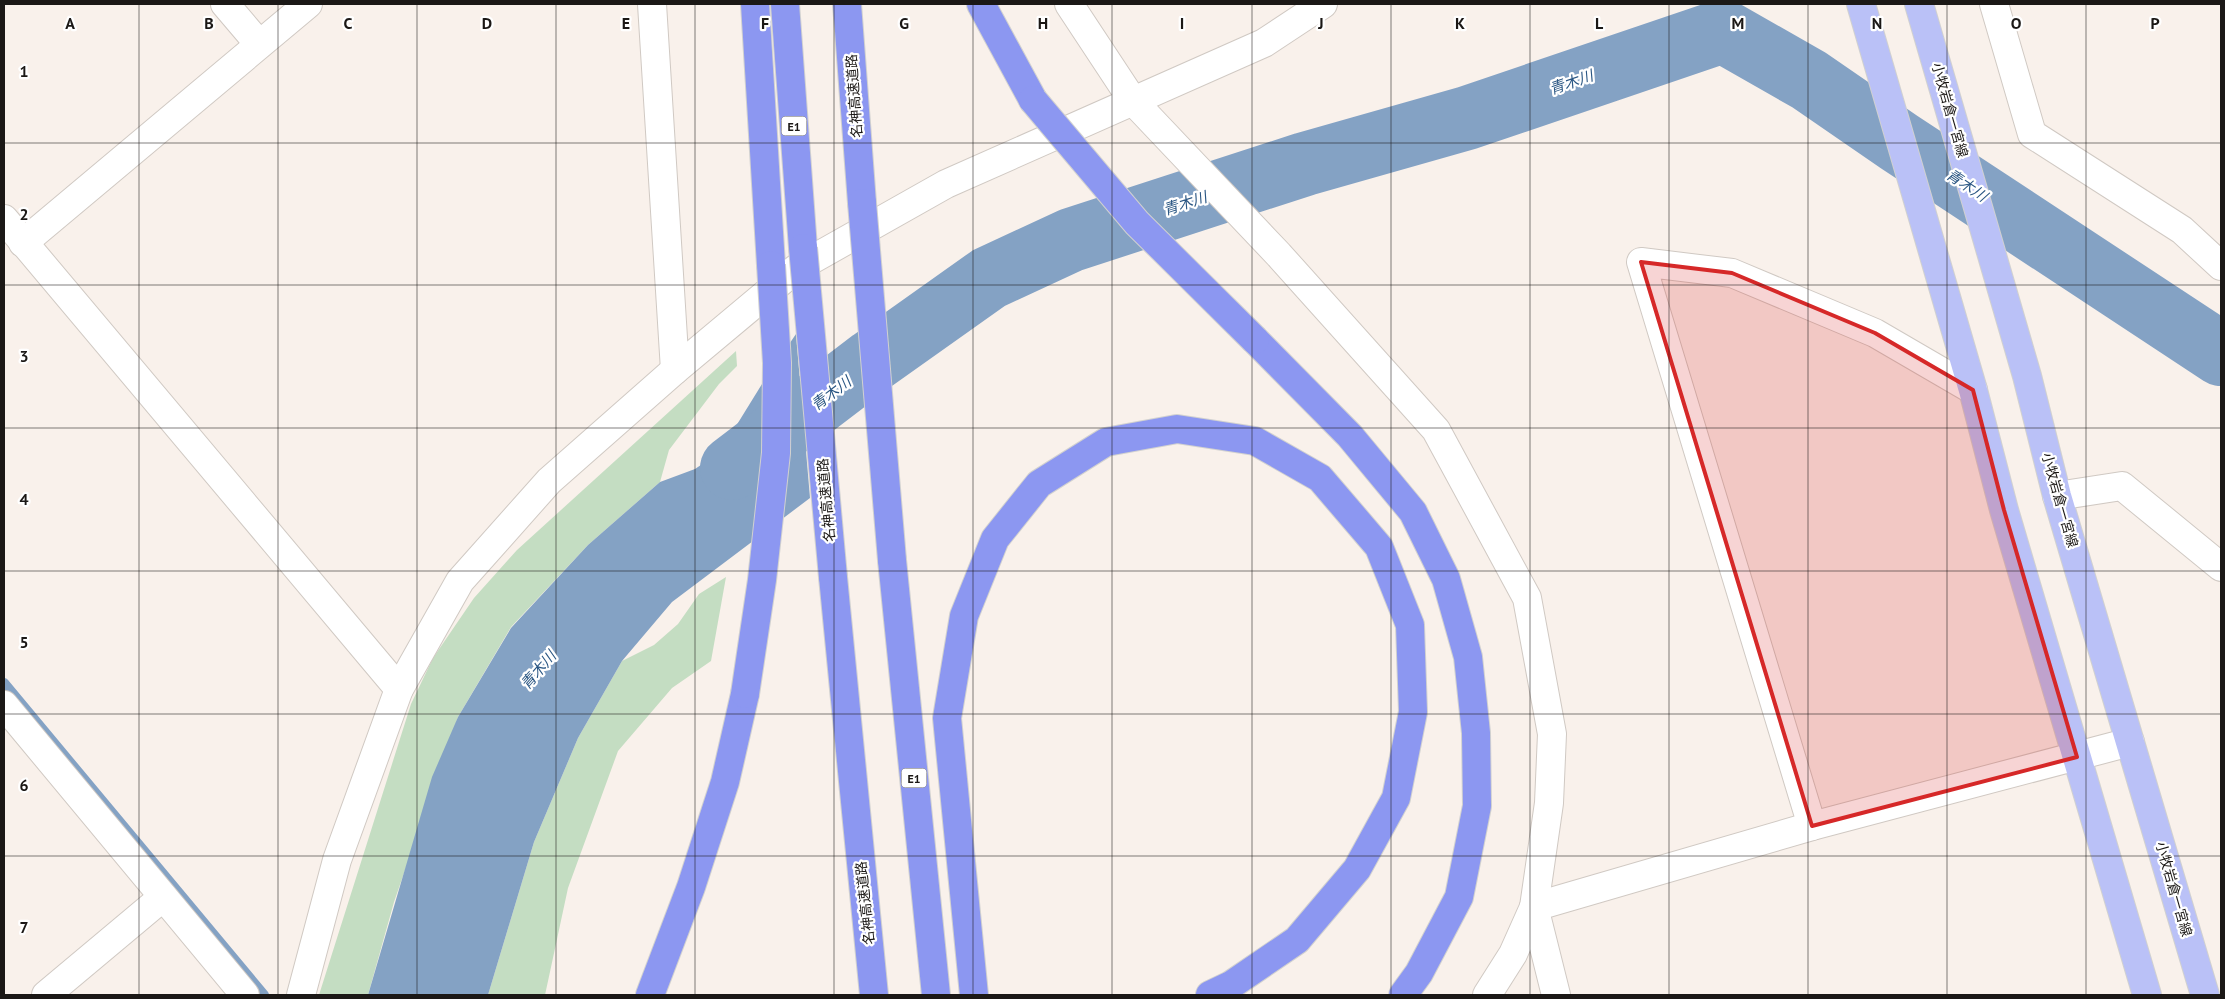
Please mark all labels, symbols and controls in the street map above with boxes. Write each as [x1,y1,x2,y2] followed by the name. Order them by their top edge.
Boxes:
[65,13,75,33] text: A
[204,13,214,33] text: B
[344,13,353,33] text: C
[482,13,492,33] text: D
[622,13,630,33] text: E
[761,13,769,33] text: F
[899,13,909,33] text: G
[1038,13,1048,33] text: H
[1180,13,1184,33] text: I
[1317,13,1324,33] text: J
[1455,13,1465,33] text: K
[1595,13,1604,33] text: L
[1732,13,1744,33] text: M
[1872,13,1882,33] text: N
[2011,13,2022,33] text: O
[2150,13,2160,33] text: P
[842,53,866,139] street label: 名神高速道路
[1928,60,1972,160] street label: 小牧岩倉一宮線
[19,61,29,81] text: 1
[1547,65,1597,98] water label: 青木川
[782,116,806,136] road number: E1
[1943,165,1993,207] water label: 青木川
[1161,186,1211,219] water label: 青木川
[19,204,29,224] text: 2
[19,346,29,366] text: 3
[807,371,856,414] water label: 青木川
[2038,450,2082,550] street label: 小牧岩倉一宮線
[813,457,839,543] street label: 名神高速道路
[19,489,29,509] text: 4
[19,632,29,652] text: 5
[516,645,561,693] water label: 青木川
[902,768,926,788] road number: E1
[19,775,29,795] text: 6
[2152,839,2196,939] street label: 小牧岩倉一宮線
[852,860,878,946] street label: 名神高速道路
[19,917,29,937] text: 7

